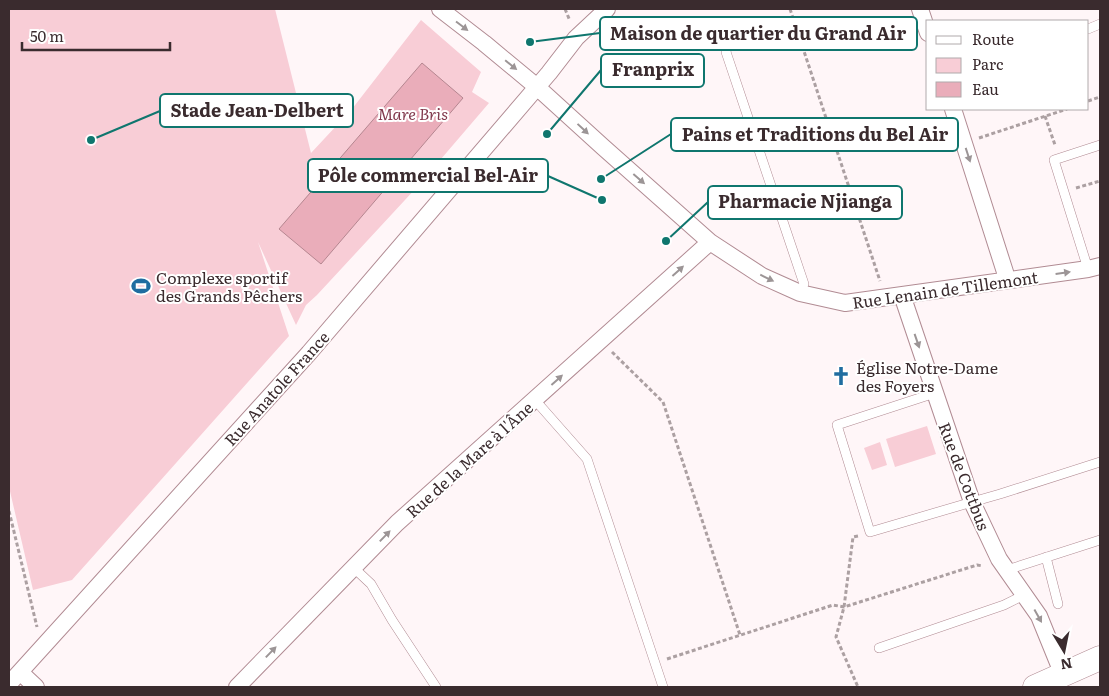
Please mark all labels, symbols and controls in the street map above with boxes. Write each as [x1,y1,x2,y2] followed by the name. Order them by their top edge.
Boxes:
[600,17,917,50] callout: Maison de quartier du Grand Air
[610,19,906,46] text: Maison de quartier du Grand Air
[22,20,170,52] scale bar
[926,20,1089,110] legend
[455,21,469,31] one-way arrow
[30,24,64,47] text: 50 m
[972,27,1014,50] text: Route
[972,52,1004,75] text: Parc
[601,54,704,87] callout: Franprix
[612,55,694,82] text: Franprix
[504,59,517,70] one-way arrow
[972,77,999,100] text: Eau
[160,94,353,127] callout: Stade Jean-Delbert
[170,96,344,123] text: Stade Jean-Delbert
[378,101,448,125] park label: Mare Bris
[671,118,958,151] callout: Pains et Traditions du Bel Air
[682,120,949,147] text: Pains et Traditions du Bel Air
[576,123,589,134] one-way arrow
[964,148,972,163] one-way arrow
[308,159,548,192] callout: Pôle commercial Bel-Air
[318,161,538,188] text: Pôle commercial Bel-Air
[633,173,645,185] one-way arrow
[708,186,902,219] callout: Pharmacie Njianga
[718,187,893,214] text: Pharmacie Njianga
[851,264,1040,314] street label: Rue Lenain de Tillemont
[156,265,302,307] place label: Complexe sportif des Grands Pêchers
[671,265,683,277] one-way arrow
[1056,269,1072,277] one-way arrow
[760,274,774,282] one-way arrow
[130,275,152,297] sports icon: Complexe sportif des Grands Pêchers
[218,325,334,451] street label: Rue Anatole France
[914,333,922,348] one-way arrow
[856,355,998,397] place label: Église Notre-Dame des Foyers
[830,365,852,387] church icon: Église Notre-Dame des Foyers
[551,375,564,386] one-way arrow
[400,395,538,523] street label: Rue de la Mare à l'Âne
[933,419,997,533] street label: Rue de Cottbus
[378,530,390,542] one-way arrow
[1033,610,1042,623] one-way arrow
[1039,626,1089,676] north arrow
[265,647,277,659] one-way arrow
[1059,654,1074,676] text: N

